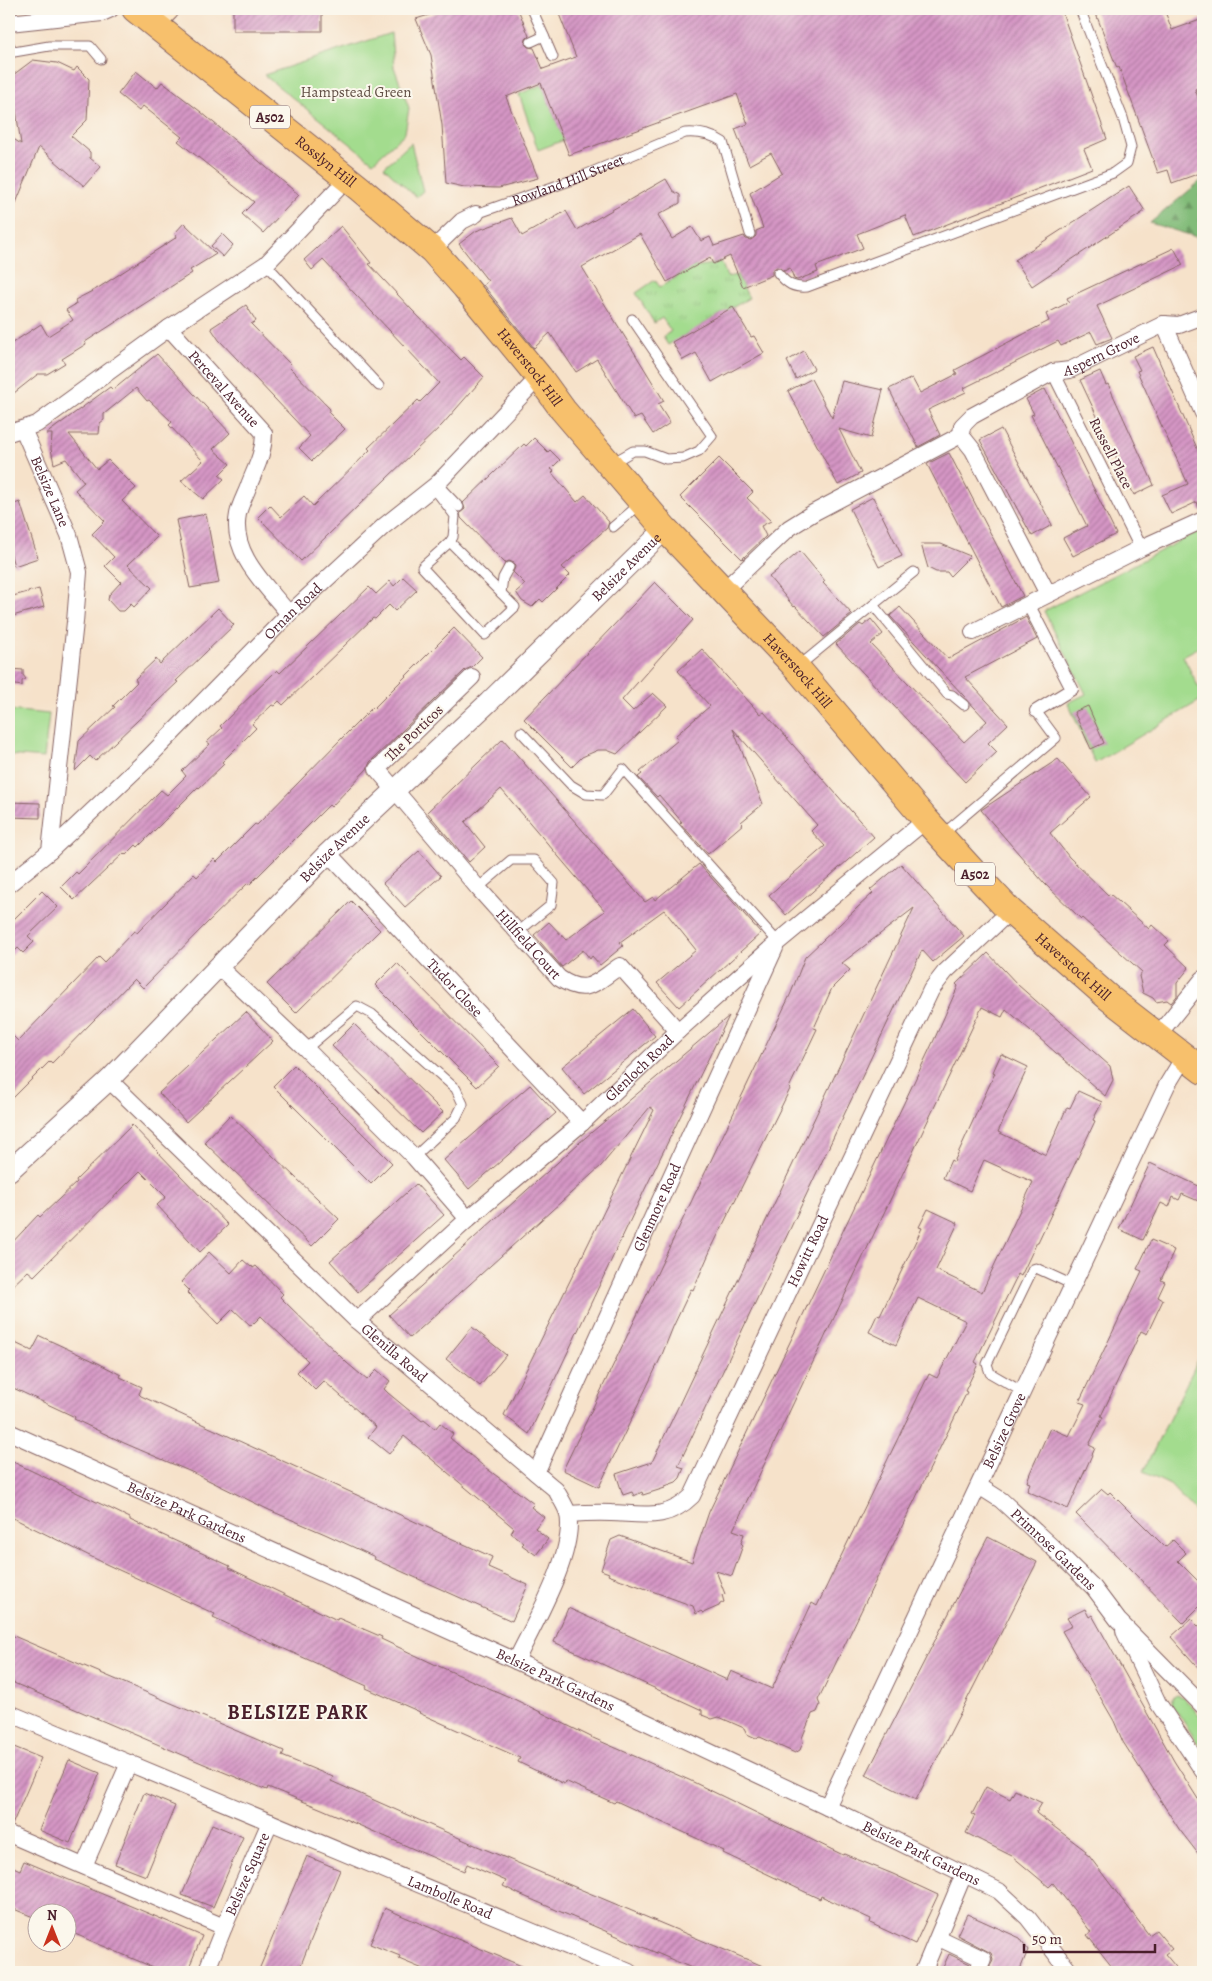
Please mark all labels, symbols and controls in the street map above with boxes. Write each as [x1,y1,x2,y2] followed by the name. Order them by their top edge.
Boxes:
[300,82,412,102] park label: Hampstead Green
[250,105,290,128] road number: A502
[291,131,360,192] street label: Rosslyn Hill
[509,149,627,211] street label: Rowland Hill Street
[493,324,567,410] street label: Haverstock Hill
[1062,327,1143,381] street label: Aspern Grove
[184,346,264,432] street label: Perceval Avenue
[1084,414,1138,492] street label: Russell Place
[26,453,74,530] street label: Belsize Lane
[587,528,666,606] street label: Belsize Avenue
[259,578,327,644] street label: Ornan Road
[759,628,837,712] street label: Haverstock Hill
[380,700,448,766] street label: The Porticos
[295,809,374,887] street label: Belsize Avenue
[955,862,995,886] road number: A502
[492,905,566,984] street label: Hillfield Court
[1031,928,1115,1005] street label: Haverstock Hill
[422,954,487,1022] street label: Tudor Close
[600,1030,679,1106] street label: Glenloch Road
[628,1159,686,1255] street label: Glenmore Road
[782,1211,834,1290] street label: Howitt Road
[357,1319,433,1387] street label: Glenilla Road
[978,1389,1031,1472] street label: Belsize Grove
[124,1477,250,1548] street label: Belsize Park Gardens
[1006,1504,1101,1595] street label: Primrose Gardens
[493,1643,618,1716] street label: Belsize Park Gardens
[227,1699,369,1726] district label: BELSIZE PARK
[859,1816,984,1890] street label: Belsize Park Gardens
[220,1829,274,1919] street label: Belsize Square
[404,1871,497,1924] street label: Lambolle Road
[28,1904,78,1954] north arrow
[47,1906,57,1925] text: N
[1024,1921,1156,1953] scale bar
[1032,1929,1062,1949] text: 50 m

